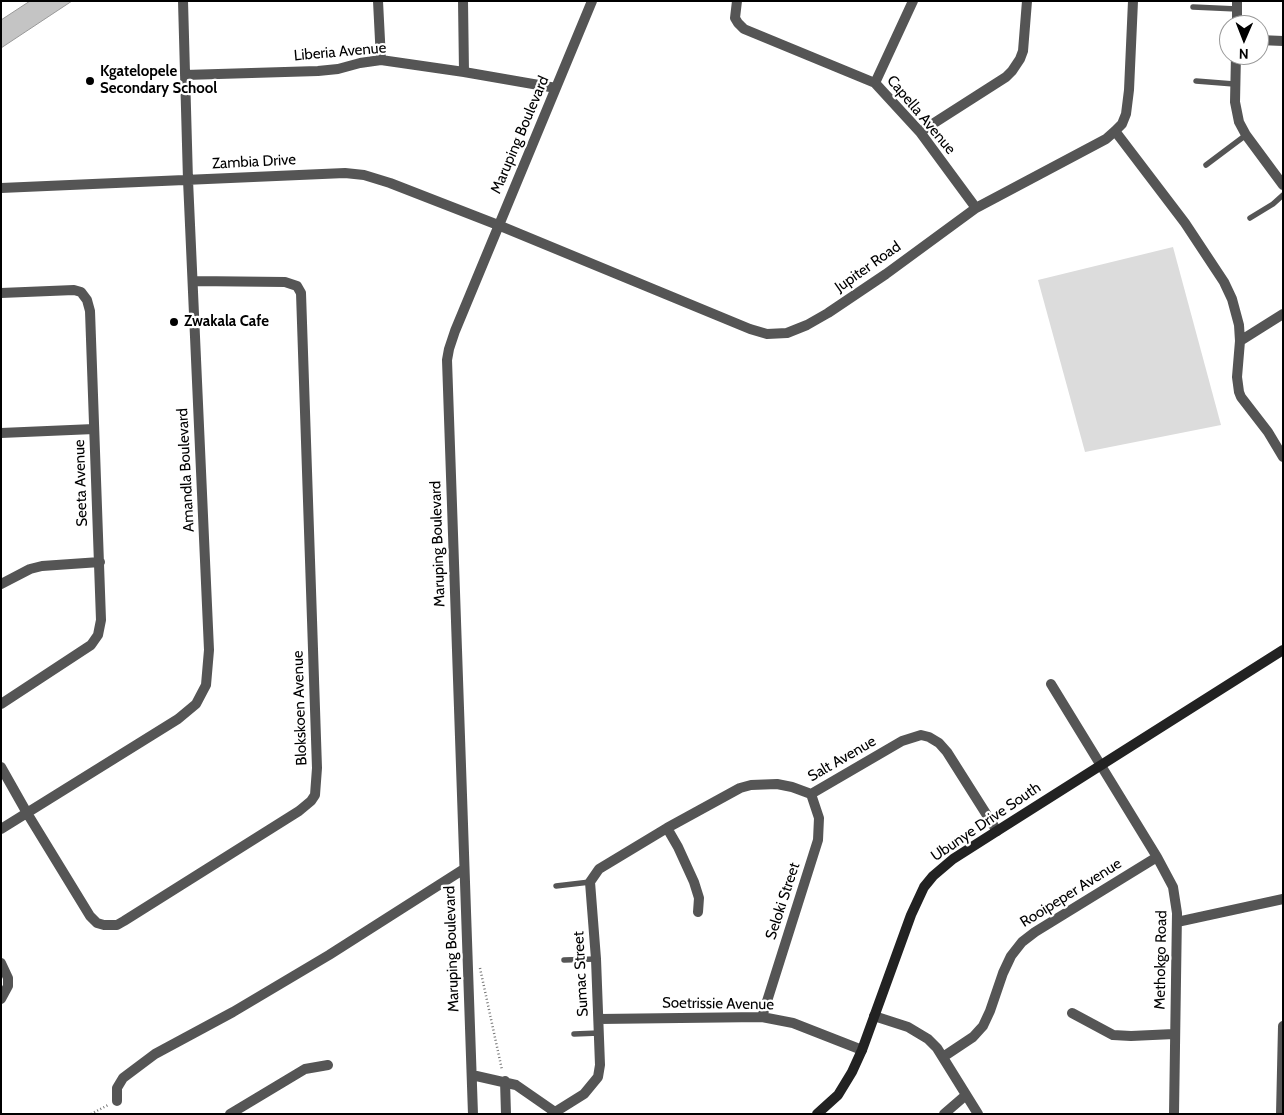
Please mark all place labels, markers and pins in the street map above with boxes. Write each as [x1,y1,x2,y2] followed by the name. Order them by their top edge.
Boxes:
[100,63,217,98] place label: Kgatelopele Secondary School
[84,75,96,87] marker: Kgatelopele Secondary School
[184,313,269,331] place label: Zwakala Cafe
[168,316,180,328] marker: Zwakala Cafe

